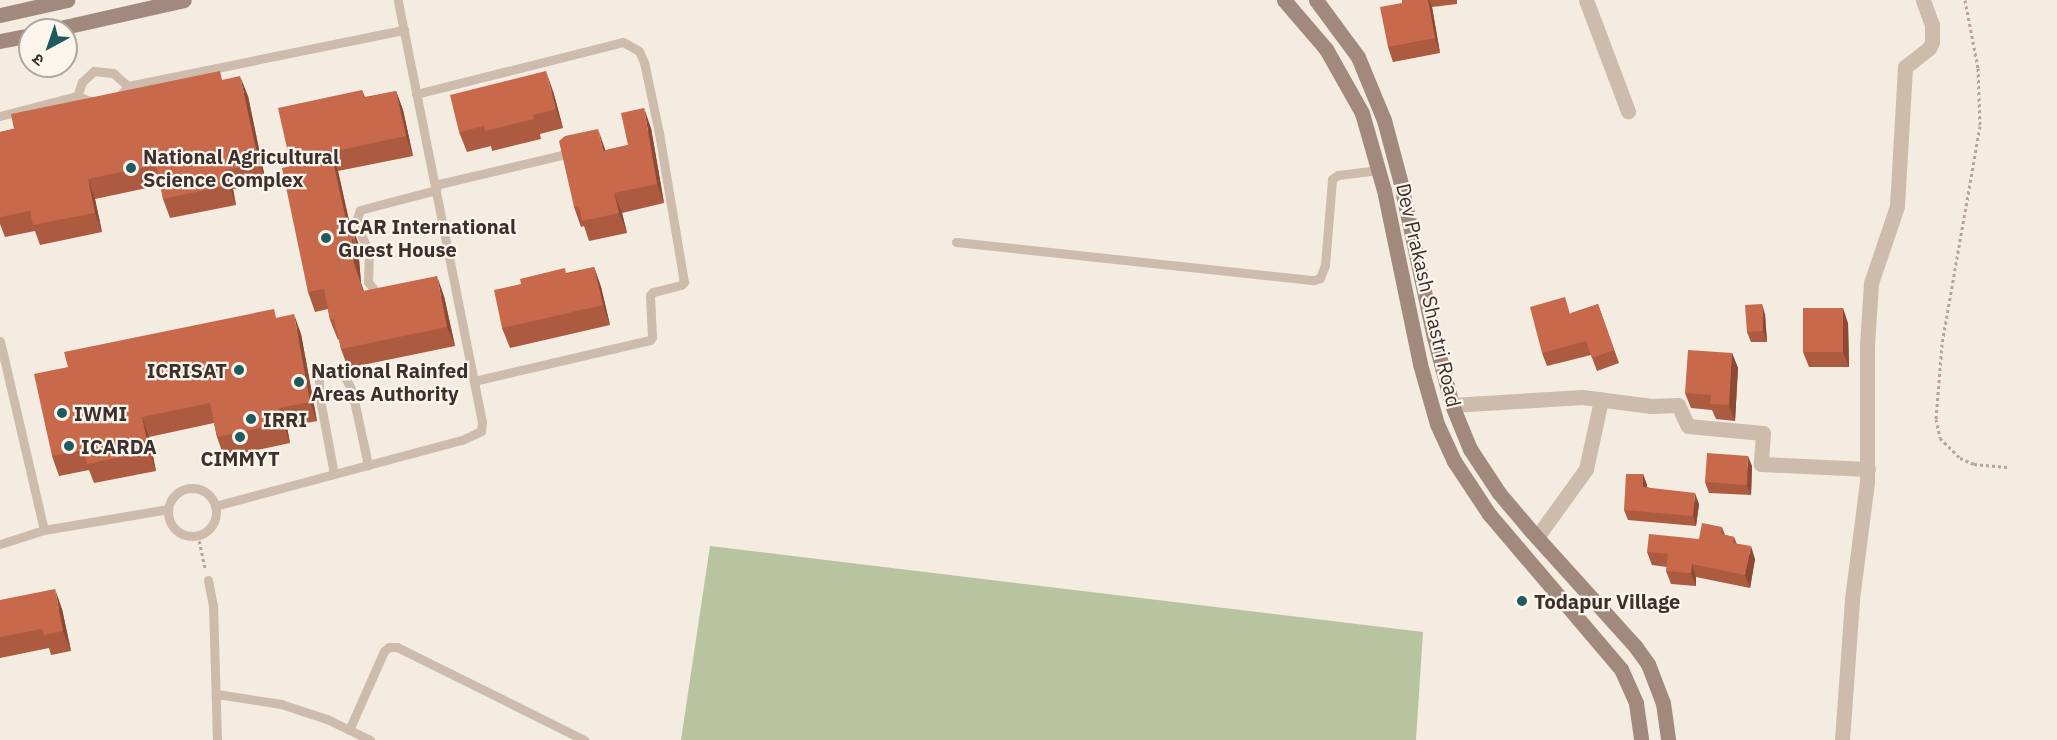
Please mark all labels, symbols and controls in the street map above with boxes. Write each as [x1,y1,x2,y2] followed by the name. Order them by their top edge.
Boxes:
[18,18,78,78] north arrow
[28,50,48,71] text: उ
[143,144,339,191] place label: National Agricultural Science Complex
[124,161,138,175] marker: National Agricultural Science Complex
[1392,181,1466,409] street label: Dev Prakash Shastri Road
[338,214,516,261] place label: ICAR International Guest House
[319,231,333,245] marker: ICAR International Guest House
[147,358,227,382] place label: ICRISAT
[311,358,468,405] place label: National Rainfed Areas Authority
[232,363,246,377] marker: ICRISAT
[292,375,306,389] marker: National Rainfed Areas Authority
[74,401,127,425] place label: IWMI
[55,406,69,420] marker: IWMI
[263,407,307,431] place label: IRRI
[244,412,258,426] marker: IRRI
[233,430,247,444] marker: CIMMYT
[81,434,157,458] place label: ICARDA
[62,439,76,453] marker: ICARDA
[200,446,280,470] place label: CIMMYT
[1534,589,1680,613] place label: Todapur Village
[1515,594,1529,608] marker: Todapur Village

